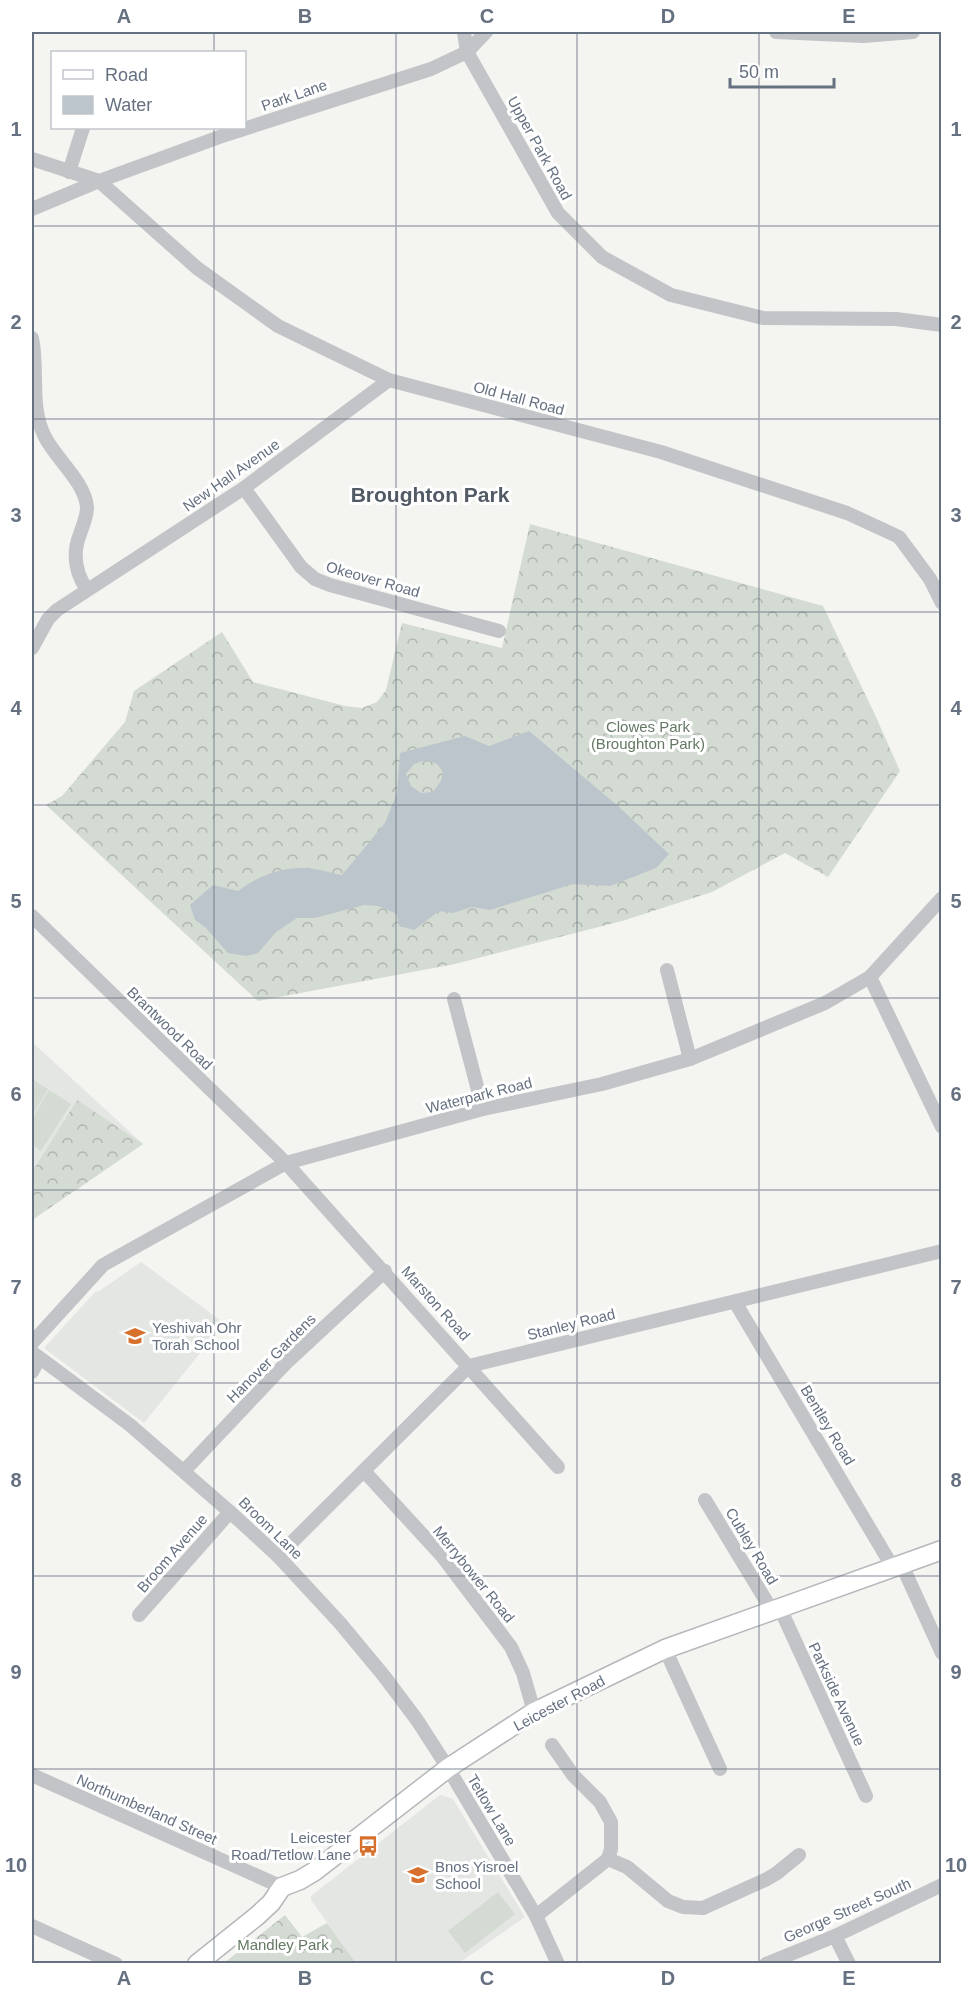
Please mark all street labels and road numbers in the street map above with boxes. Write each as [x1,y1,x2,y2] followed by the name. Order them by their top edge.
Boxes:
[259,76,329,114] street label: Park Lane
[504,93,576,203] street label: Upper Park Road
[472,378,566,418] street label: Old Hall Road
[179,435,283,515] street label: New Hall Avenue
[324,557,422,601] street label: Okeover Road
[124,983,216,1073] street label: Brantwood Road
[424,1074,534,1116] street label: Waterpark Road
[398,1262,474,1344] street label: Marston Road
[525,1305,617,1343] street label: Stanley Road
[223,1310,319,1406] street label: Hanover Gardens
[798,1382,858,1468] street label: Bentley Road
[236,1494,306,1562] street label: Broom Lane
[722,1504,782,1588] street label: Cubley Road
[133,1510,211,1596] street label: Broom Avenue
[430,1522,518,1626] street label: Merrybower Road
[806,1640,868,1748] street label: Parkside Avenue
[510,1672,608,1734] street label: Leicester Road
[74,1770,221,1848] street label: Northumberland Street
[464,1771,520,1849] street label: Tetlow Lane
[781,1874,913,1946] street label: George Street South

